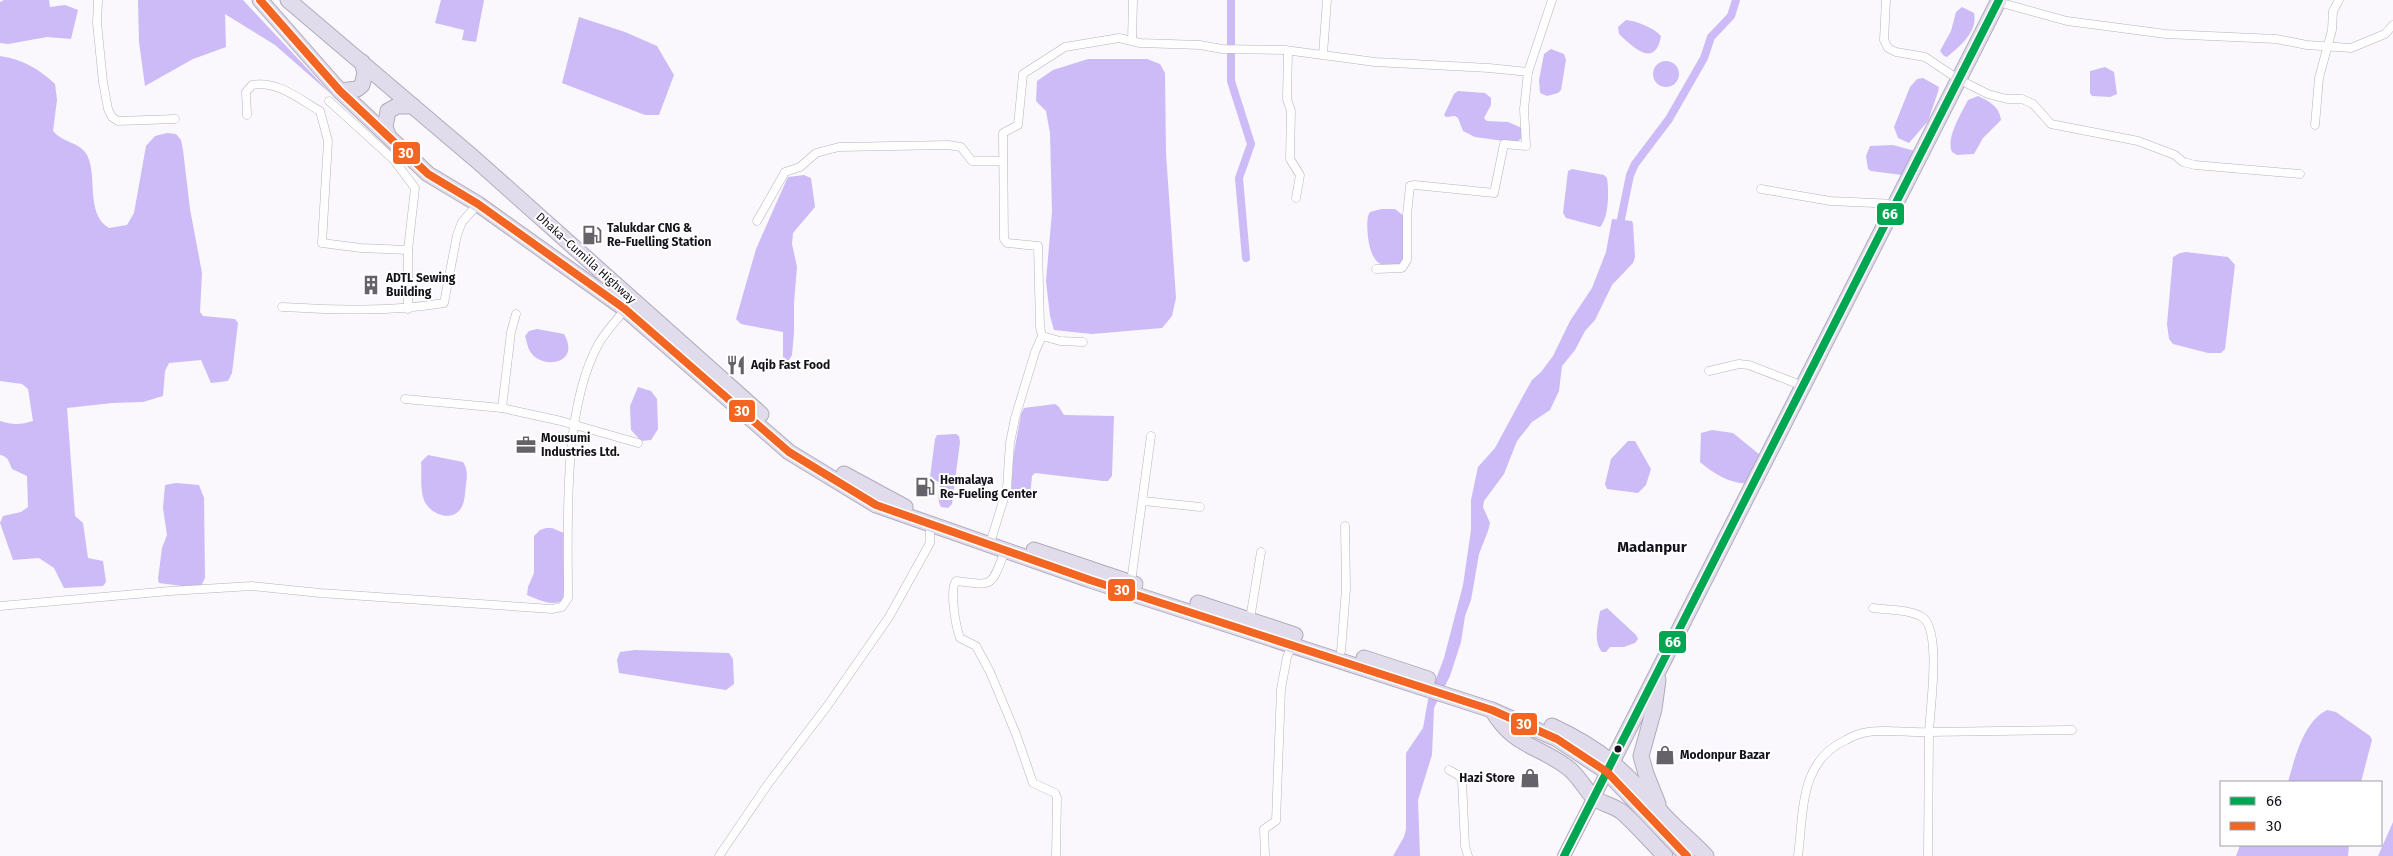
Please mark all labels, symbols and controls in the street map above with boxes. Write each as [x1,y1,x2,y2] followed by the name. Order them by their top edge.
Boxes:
[392,141,421,165] line badge: 30
[397,145,414,162] text: 30
[1876,202,1905,226] line badge: 66
[1882,206,1898,223] text: 66
[533,210,639,307] street label: Dhaka–Cumilla Highway
[607,221,711,249] place label: Talukdar CNG & Re-Fuelling Station
[581,224,603,246] fuel station icon: Talukdar CNG & Re-Fuelling Station
[385,271,456,299] place label: ADTL Sewing Building
[360,274,382,296] building icon: ADTL Sewing Building
[725,354,747,376] restaurant icon: Aqib Fast Food
[750,358,830,372] place label: Aqib Fast Food
[728,399,756,423] line badge: 30
[733,403,750,420] text: 30
[541,431,620,459] place label: Mousumi Industries Ltd.
[515,434,537,456] office icon: Mousumi Industries Ltd.
[940,473,1037,501] place label: Hemalaya Re-Fueling Center
[914,476,936,498] fuel station icon: Hemalaya Re-Fueling Center
[1617,538,1688,556] district label: Madanpur
[1107,578,1136,602] line badge: 30
[1113,582,1130,599] text: 30
[1658,630,1687,654] line badge: 66
[1665,634,1681,651] text: 66
[1510,712,1538,736] line badge: 30
[1515,716,1532,733] text: 30
[1613,744,1623,754] unlabelled marker
[1654,744,1676,766] shop icon: Modonpur Bazar
[1680,748,1770,762] place label: Modonpur Bazar
[1519,767,1541,789] shop icon: Hazi Store
[1459,771,1515,785] place label: Hazi Store
[2220,781,2383,846] legend
[2266,792,2282,810] text: 66
[2266,817,2282,835] text: 30

